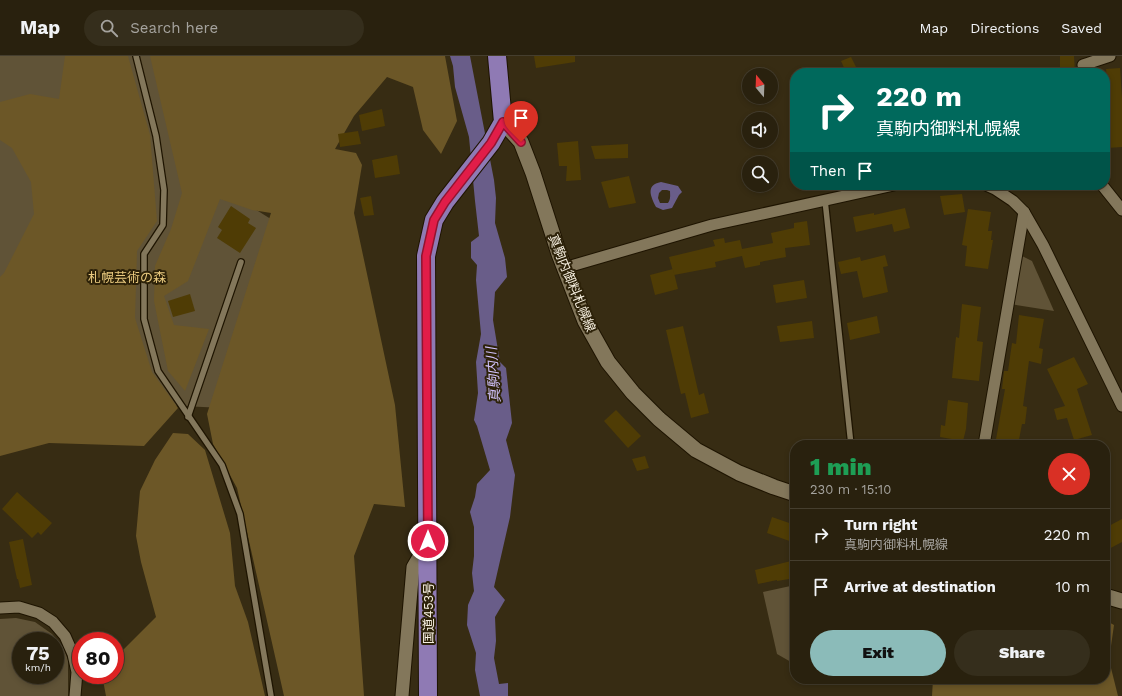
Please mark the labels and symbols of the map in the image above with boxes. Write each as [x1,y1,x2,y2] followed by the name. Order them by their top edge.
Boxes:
[742,68,778,104] north arrow
[504,101,538,142] pin
[546,232,598,334] street label: 真駒内御料札幌線
[88,270,166,285] park label: 札幌芸術の森
[483,345,503,403] water label: 真駒内川
[407,520,449,562] position arrow
[421,582,436,644] street label: 国道453号
[72,632,124,684] speed limit sign: 80

